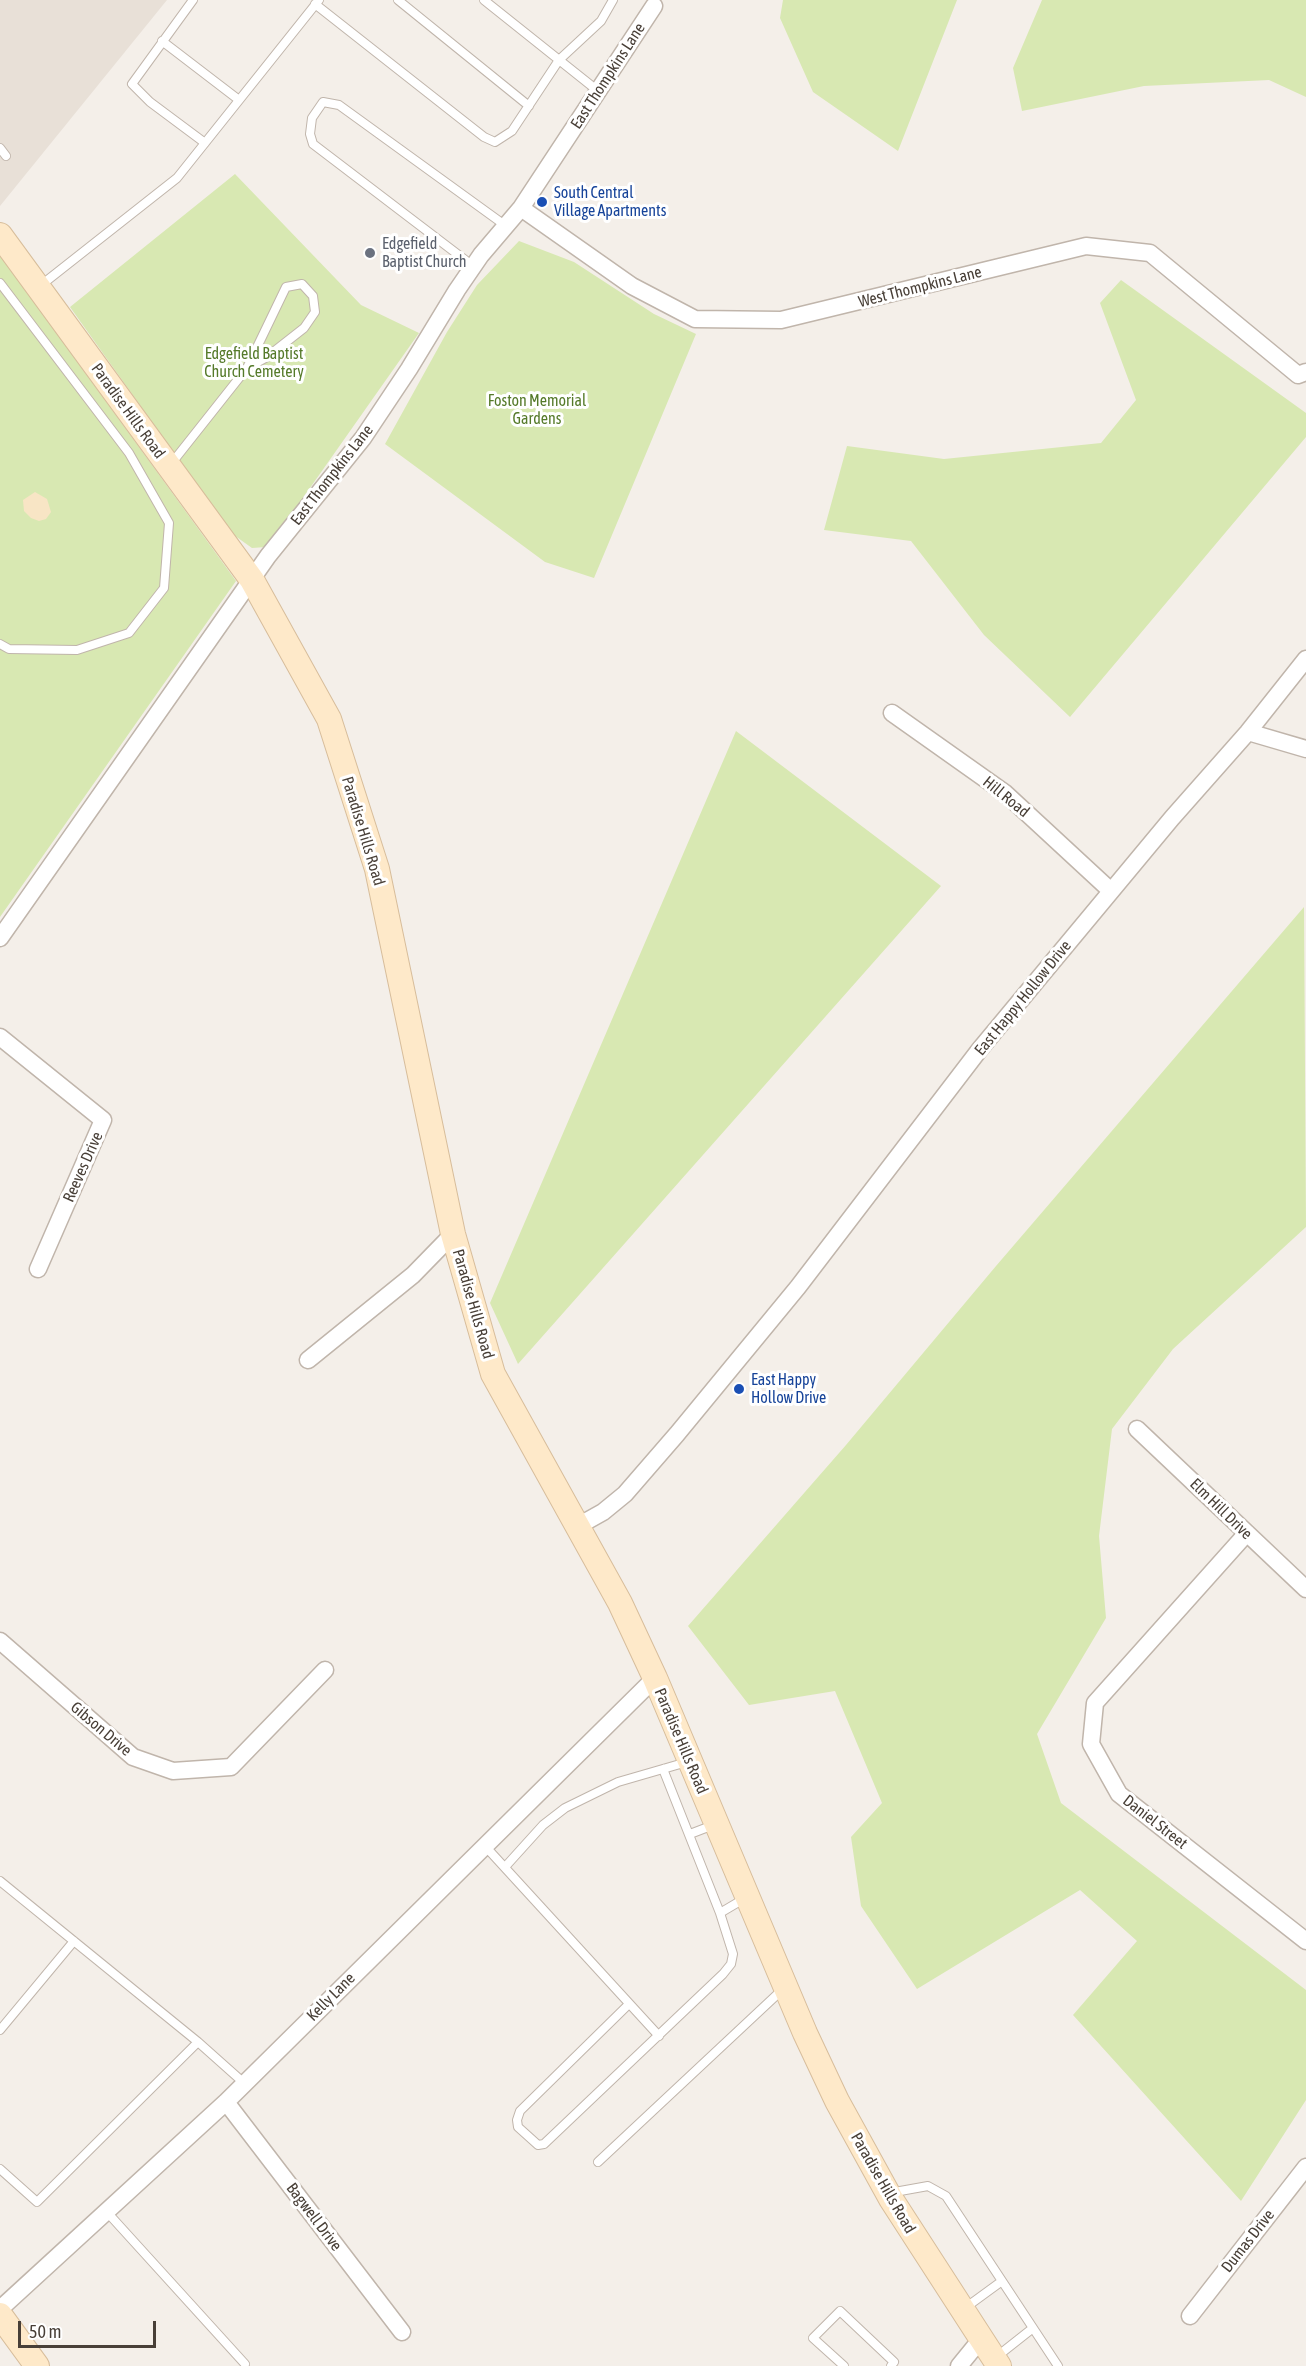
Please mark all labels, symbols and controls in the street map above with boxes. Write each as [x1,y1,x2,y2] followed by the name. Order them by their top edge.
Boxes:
[567,19,649,133] street label: East Thompkins Lane
[554,183,666,221] place label: South Central Village Apartments
[535,195,549,209] marker: South Central Village Apartments
[382,234,466,272] place label: Edgefield Baptist Church
[363,246,377,260] marker: Edgefield Baptist Church
[856,262,984,312] street label: West Thompkins Lane
[204,344,304,382] park label: Edgefield Baptist Church Cemetery
[87,360,169,462] street label: Paradise Hills Road
[488,391,586,429] park label: Foston Memorial Gardens
[287,421,377,529] street label: East Thompkins Lane
[979,772,1033,822] street label: Hill Road
[337,774,389,888] street label: Paradise Hills Road
[971,937,1075,1059] street label: East Happy Hollow Drive
[59,1129,107,1205] street label: Reeves Drive
[448,1247,498,1361] street label: Paradise Hills Road
[751,1370,826,1408] place label: East Happy Hollow Drive
[732,1382,746,1396] marker: East Happy Hollow Drive
[1186,1474,1256,1544] street label: Elm Hill Drive
[650,1685,712,1797] street label: Paradise Hills Road
[67,1698,135,1760] street label: Gibson Drive
[1119,1791,1191,1853] street label: Daniel Street
[303,1969,359,2025] street label: Kelly Lane
[846,2129,920,2237] street label: Paradise Hills Road
[282,2179,346,2255] street label: Bagwell Drive
[1217,2206,1279,2276] street label: Dumas Drive
[21,2309,159,2347] scale bar
[29,2321,61,2342] text: 50 m

